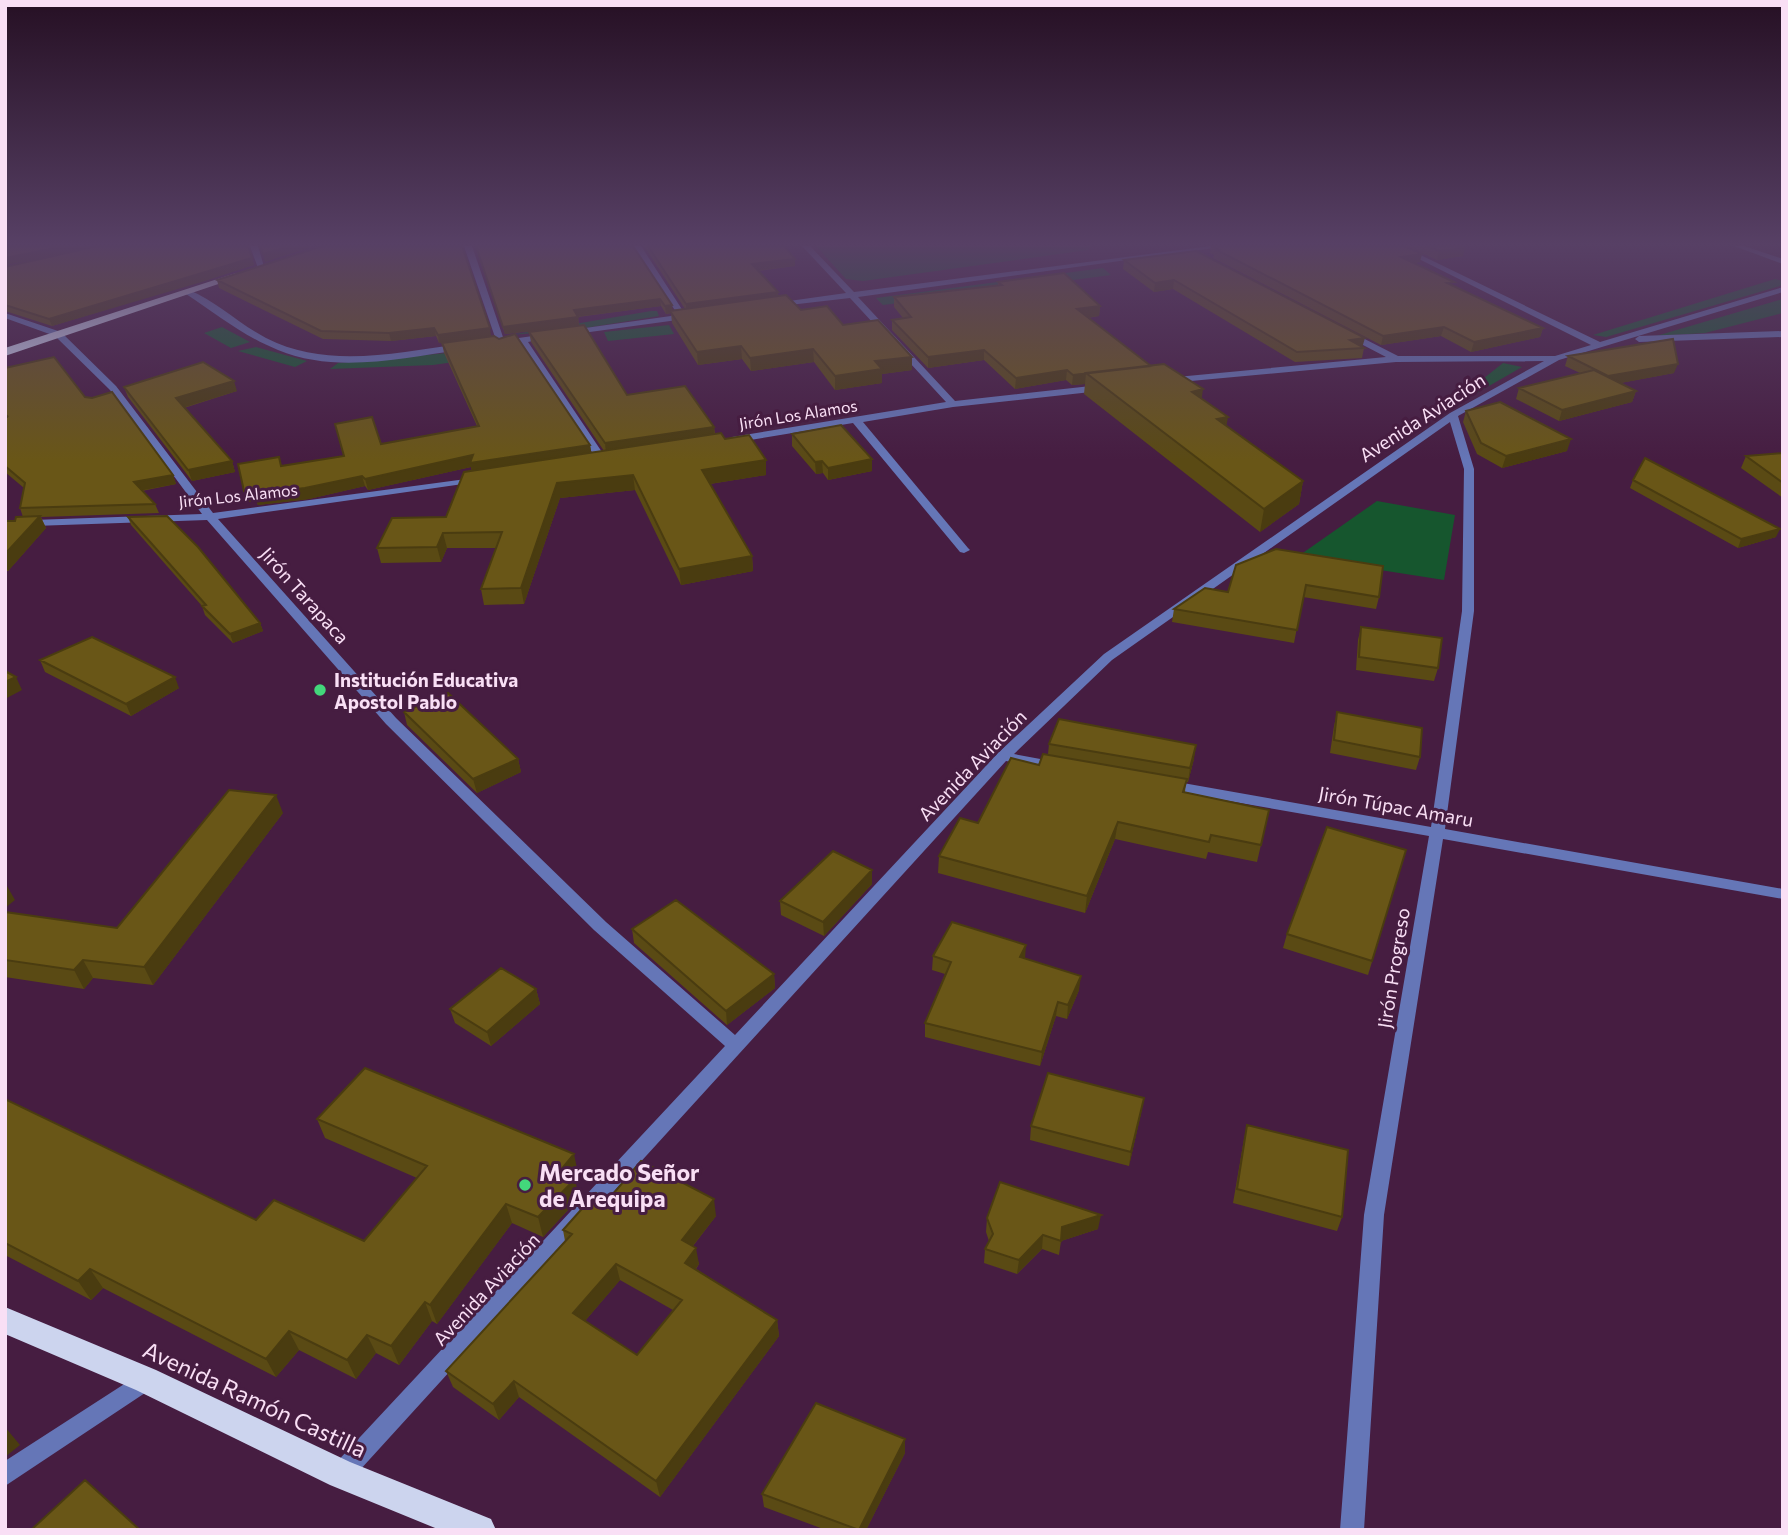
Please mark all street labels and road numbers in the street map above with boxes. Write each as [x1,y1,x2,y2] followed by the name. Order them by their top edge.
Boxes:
[1355,368,1489,466] street label: Avenida Aviación
[737,395,859,433] street label: Jirón Los Alamos
[177,479,299,511] street label: Jirón Los Alamos
[256,542,354,648] street label: Jirón Tarapaca
[913,705,1031,825] street label: Avenida Aviación
[1317,781,1475,831] street label: Jirón Túpac Amaru
[1372,906,1414,1030] street label: Jirón Progreso
[428,1228,544,1350] street label: Avenida Aviación
[139,1335,371,1463] street label: Avenida Ramón Castilla

